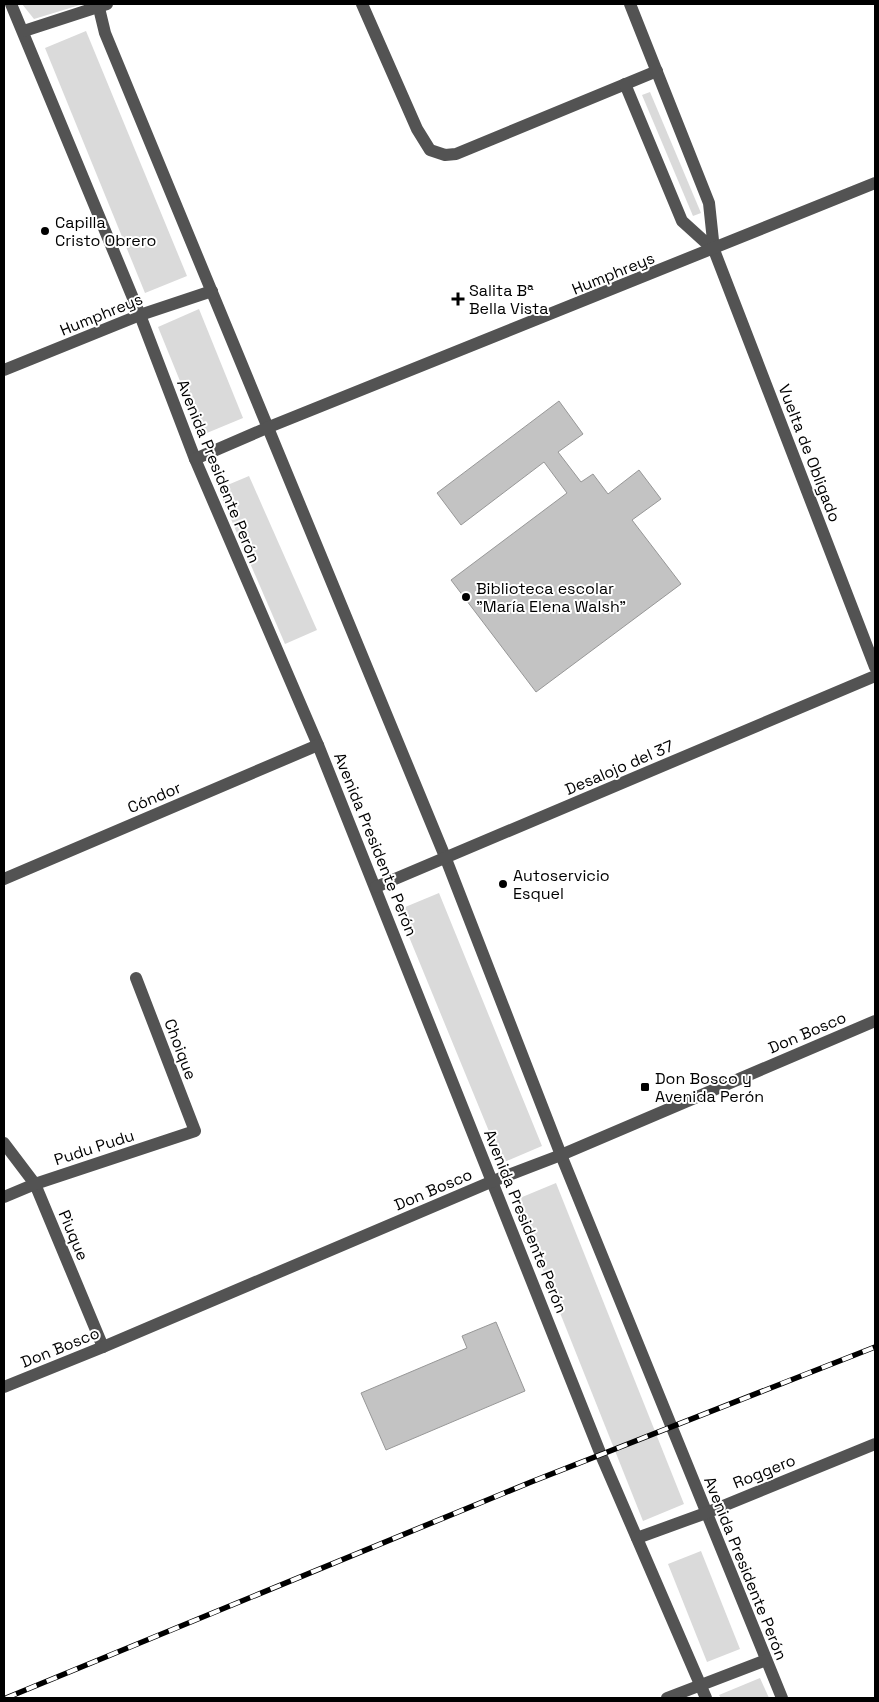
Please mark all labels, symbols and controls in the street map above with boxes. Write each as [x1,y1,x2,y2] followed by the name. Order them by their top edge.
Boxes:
[55,212,156,251] place label: Capilla Cristo Obrero
[39,225,51,237] marker: Capilla Cristo Obrero
[569,247,658,300] street label: Humphreys
[469,280,549,319] place label: Salita Bª Bella Vista
[57,288,146,341] street label: Humphreys
[451,292,465,306] marker: Salita Bª Bella Vista
[172,376,265,566] street label: Avenida Presidente Perón
[774,381,845,525] street label: Vuelta de Obligado
[476,578,626,617] place label: Biblioteca escolar "María Elena Walsh"
[460,591,472,603] marker: Biblioteca escolar "María Elena Walsh"
[562,735,677,800] street label: Desalojo del 37
[329,749,422,939] street label: Avenida Presidente Perón
[124,777,184,818] street label: Cóndor
[513,865,610,904] place label: Autoservicio Esquel
[497,878,509,890] marker: Autoservicio Esquel
[765,1007,849,1058] street label: Don Bosco
[159,1016,202,1083] street label: Choique
[655,1068,764,1107] place label: Don Bosco y Avenida Perón
[639,1081,651,1093] marker: Don Bosco y Avenida Perón
[51,1125,137,1170] street label: Pudu Pudu
[479,1126,572,1316] street label: Avenida Presidente Perón
[391,1164,475,1215] street label: Don Bosco
[54,1207,94,1264] street label: Piuque
[18,1322,102,1373] street label: Don Bosco
[730,1449,799,1493] street label: Roggero
[699,1473,792,1663] street label: Avenida Presidente Perón

